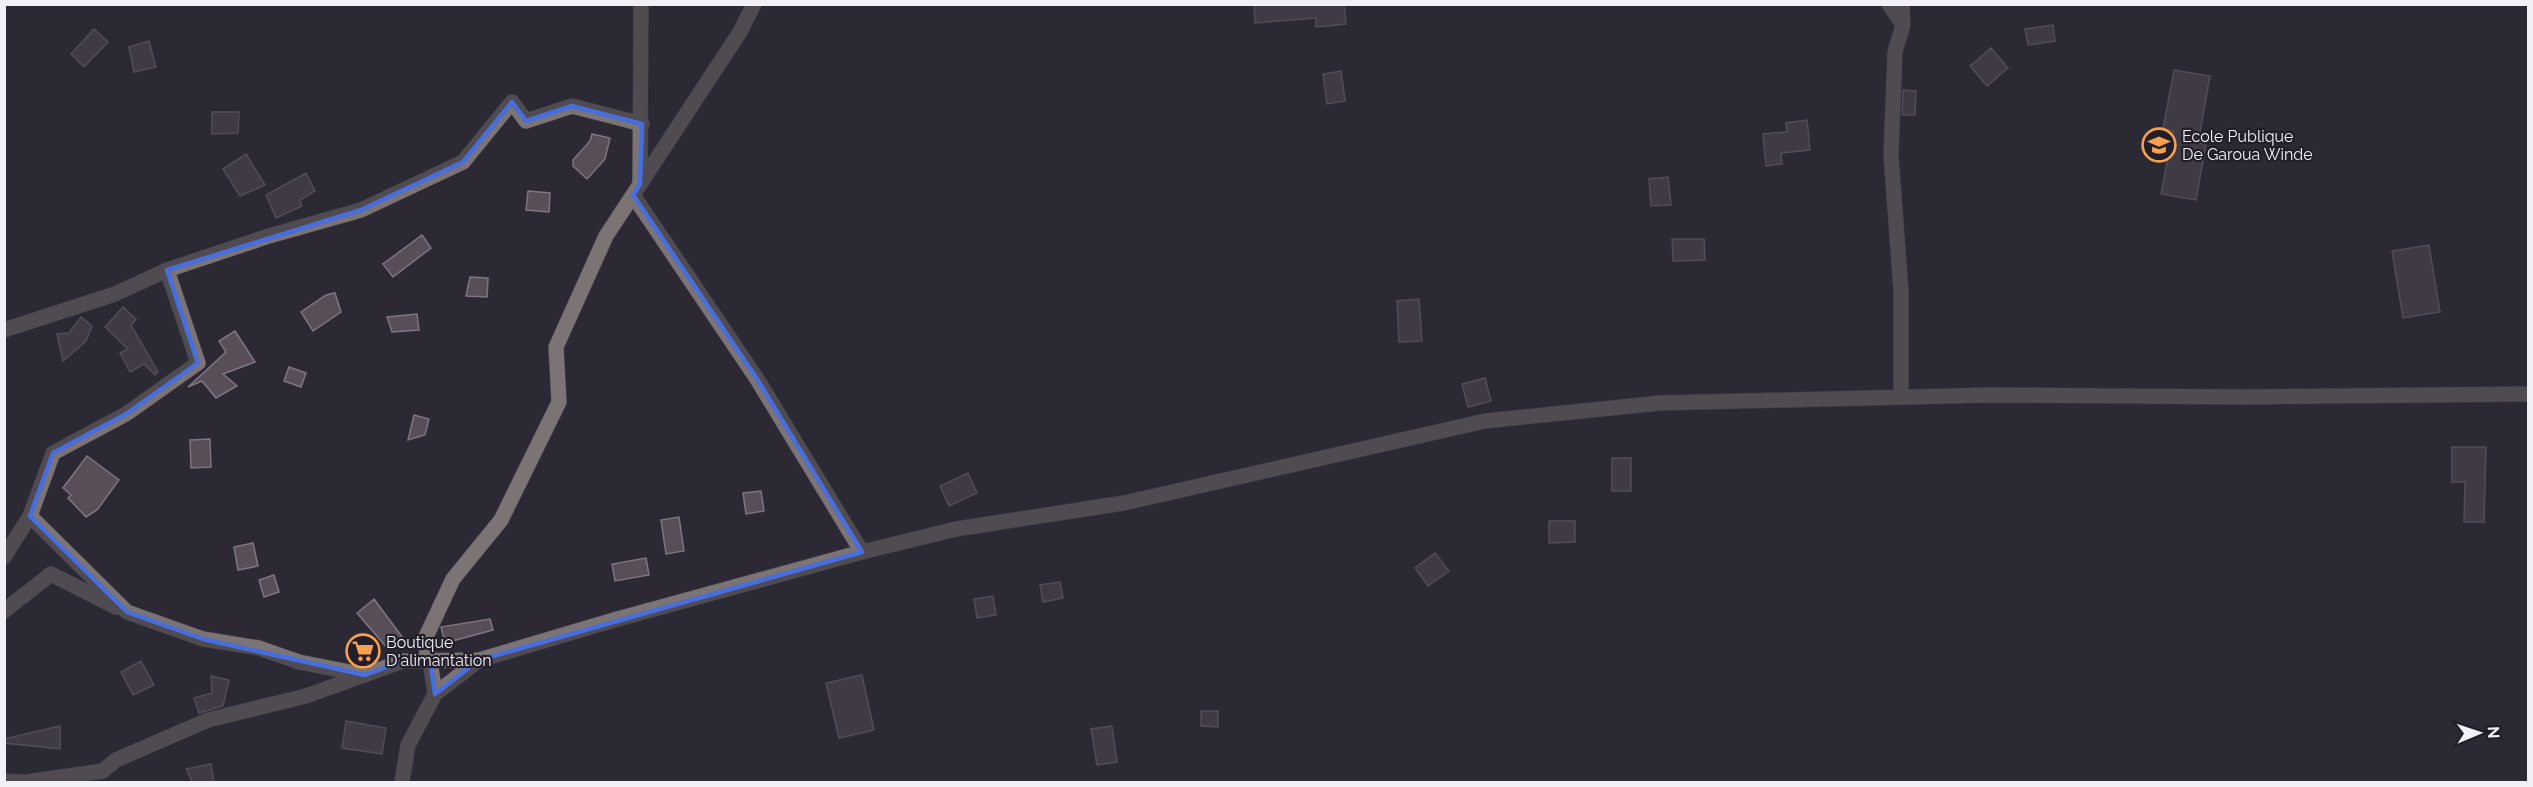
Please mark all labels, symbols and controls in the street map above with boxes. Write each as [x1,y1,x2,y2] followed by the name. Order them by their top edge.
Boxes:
[2141,127,2177,163] school or university icon: Ecole Publique De Garoua Winde
[2182,127,2313,164] place label: Ecole Publique De Garoua Winde
[345,633,381,669] supermarket icon: Boutique D'alimantation
[386,633,492,670] place label: Boutique D'alimantation
[2449,703,2509,763] north arrow
[2484,726,2503,739] text: N

